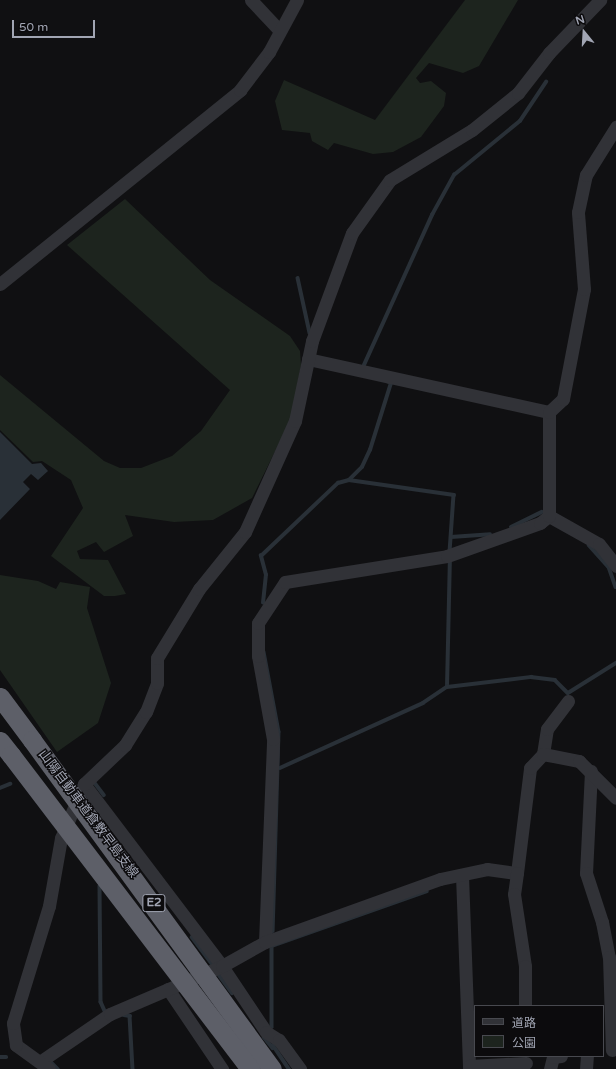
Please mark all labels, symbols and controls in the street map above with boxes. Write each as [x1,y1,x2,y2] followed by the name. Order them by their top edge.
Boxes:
[14,12,97,38] scale bar
[564,12,604,52] north arrow
[574,13,586,28] text: N
[19,20,48,34] text: 50 m
[35,747,141,881] street label: 山陽自動車道倉敷早島支線
[142,893,166,913] road number: E2
[474,1005,604,1057] legend
[512,1016,536,1030] text: 道路
[512,1036,536,1050] text: 公園

